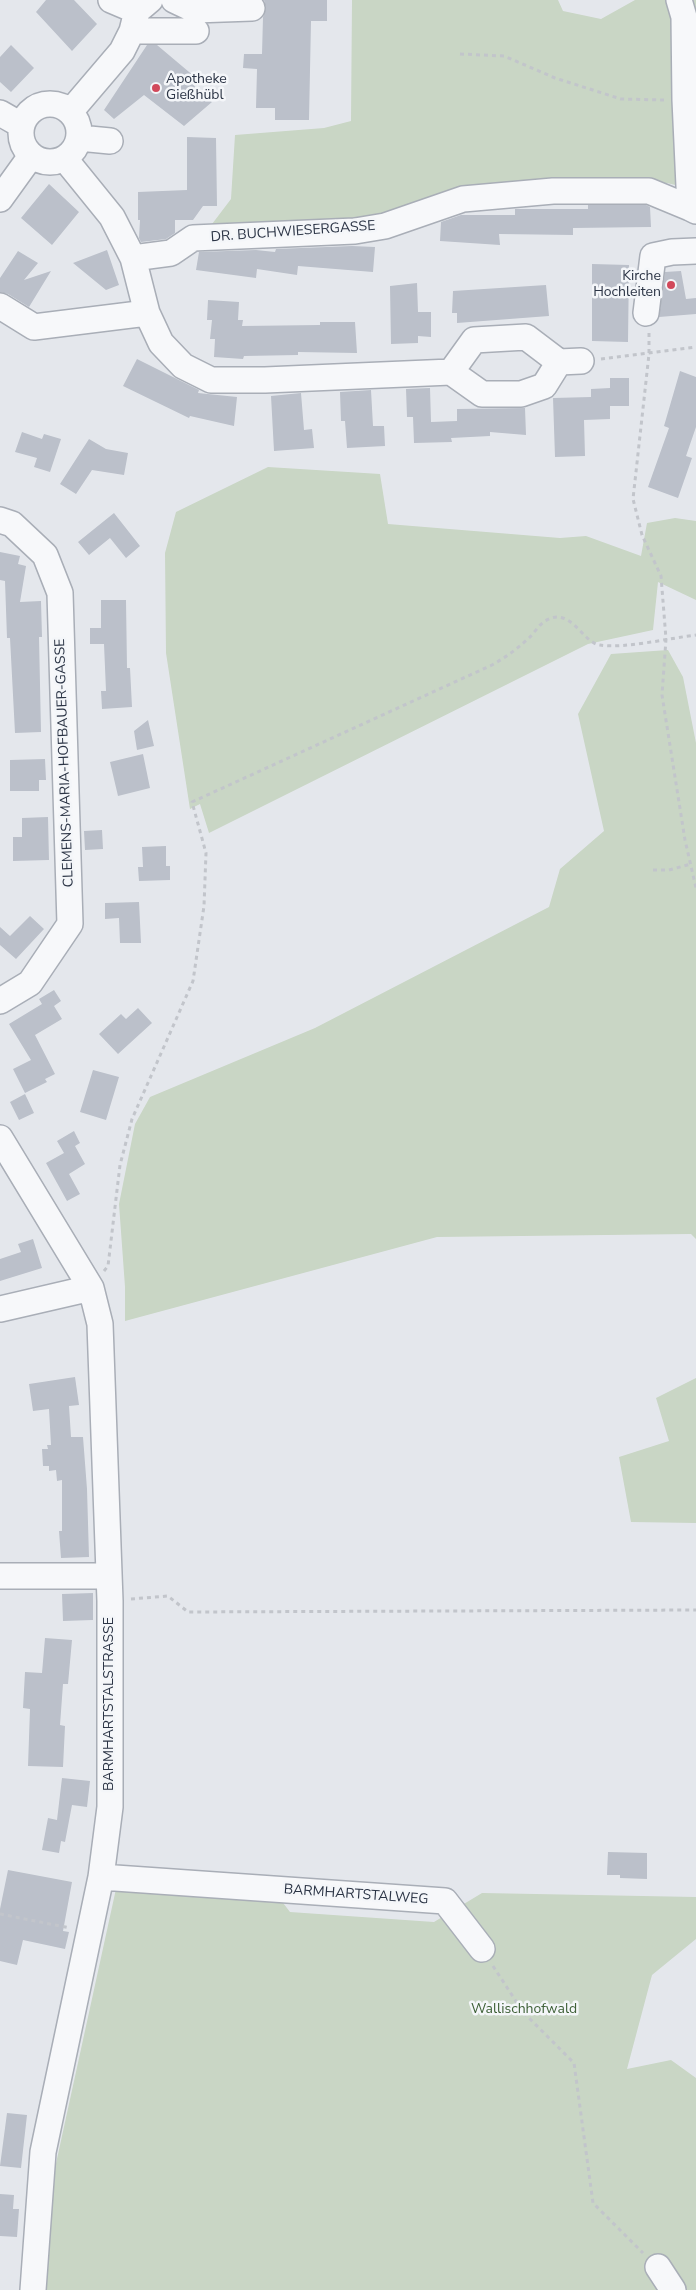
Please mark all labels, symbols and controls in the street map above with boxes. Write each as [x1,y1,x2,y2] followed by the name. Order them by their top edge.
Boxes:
[166,72,227,104] place label: Apotheke Gießhübl
[150,82,162,94] marker: Apotheke Gießhübl
[210,218,376,246] street label: DR. BUCHWIESERGASSE
[593,269,661,302] place label: Kirche Hochleiten
[665,279,677,291] marker: Kirche Hochleiten
[52,638,78,888] street label: CLEMENS-MARIA-HOFBAUER-GASSE
[102,1617,118,1791] street label: BARMHARTSTALSTRASSE
[283,1882,429,1908] street label: BARMHARTSTALWEG
[471,2002,577,2018] park label: Wallischhofwald

